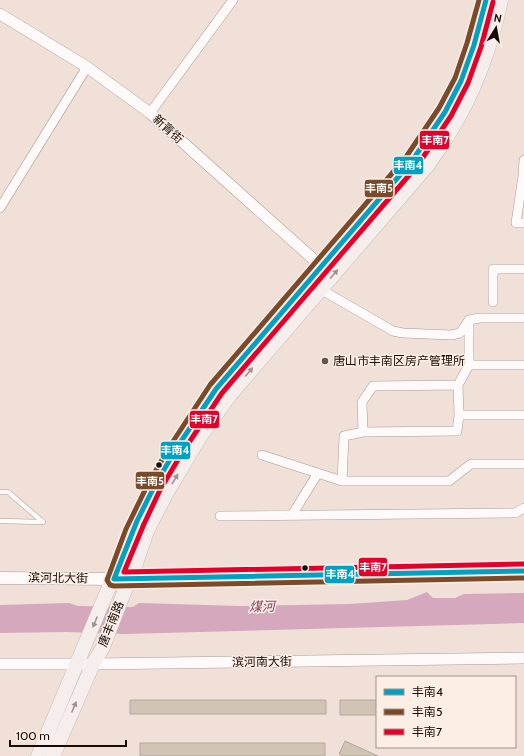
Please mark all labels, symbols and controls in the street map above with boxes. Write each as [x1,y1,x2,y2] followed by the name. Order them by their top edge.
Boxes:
[476,8,516,48] north arrow
[493,11,503,26] text: N
[150,111,187,146] street label: 新青街
[419,130,450,150] line badge: 丰南7
[421,133,449,147] text: 丰南7
[393,156,424,175] line badge: 丰南4
[394,158,423,172] text: 丰南4
[364,179,394,198] line badge: 丰南5
[365,181,393,195] text: 丰南5
[329,269,338,278] one-way arrow
[333,353,465,368] place label: 唐山市丰南区房产管理所
[320,356,330,366] marker: 唐山市丰南区房产管理所
[245,367,254,378] one-way arrow
[189,410,220,429] line badge: 丰南7
[190,412,218,426] text: 丰南7
[160,441,191,460] line badge: 丰南4
[161,443,190,457] text: 丰南4
[154,460,164,470] unlabelled marker
[135,471,165,490] line badge: 丰南5
[172,473,179,485] one-way arrow
[136,474,164,488] text: 丰南5
[358,557,388,577] line badge: 丰南7
[359,560,387,574] text: 丰南7
[300,563,310,573] unlabelled marker
[324,565,355,584] line badge: 丰南4
[326,567,355,581] text: 丰南4
[28,569,88,586] street label: 滨河北大街
[249,598,278,614] water label: 煤河
[95,599,126,649] street label: 唐丰南路
[92,616,98,627] one-way arrow
[232,653,292,670] street label: 滨河南大街
[376,676,516,748] legend
[412,684,443,699] text: 丰南4
[71,702,77,713] one-way arrow
[412,704,443,719] text: 丰南5
[10,722,126,748] scale bar
[412,724,442,739] text: 丰南7
[16,728,50,743] text: 100 m

